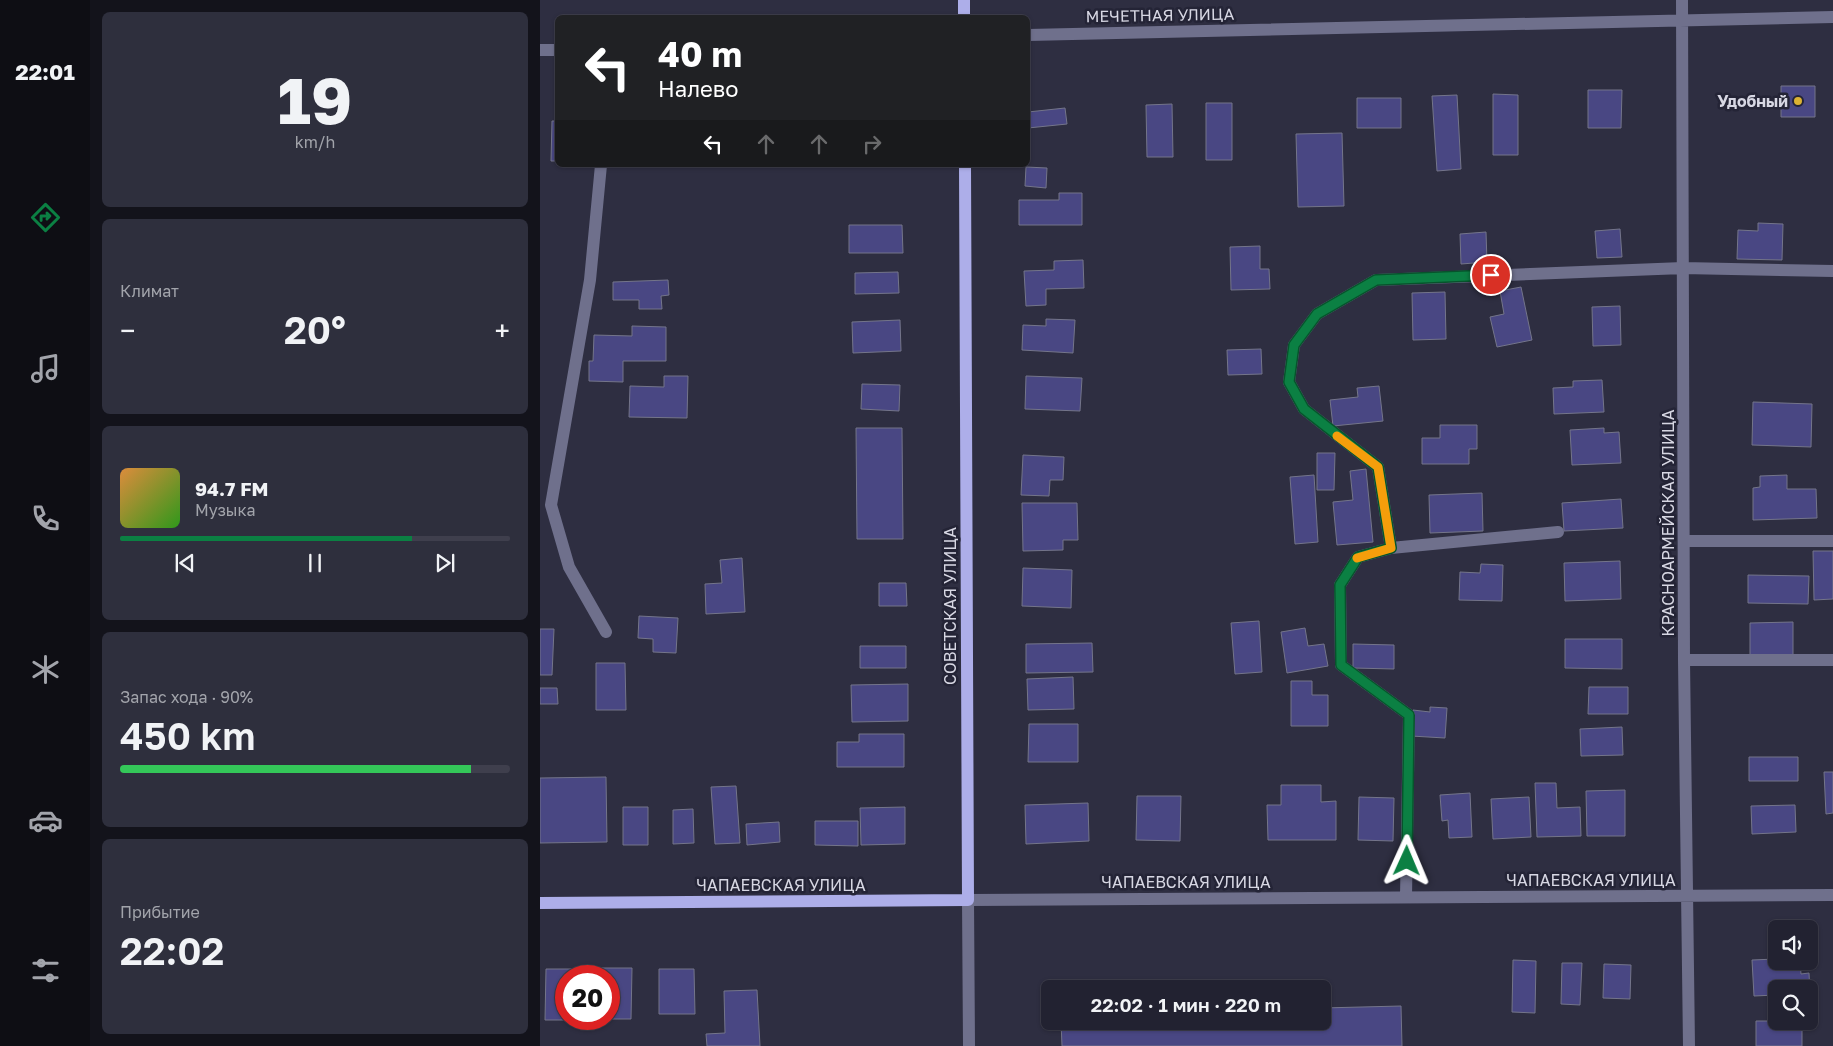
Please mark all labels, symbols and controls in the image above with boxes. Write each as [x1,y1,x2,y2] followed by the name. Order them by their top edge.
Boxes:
[1085,4,1235,26] street label: МЕЧЕТНАЯ УЛИЦА
[658,33,742,75] text: 40 m
[575,35,640,100] icon: left
[15,58,75,85] text: 22:01
[278,60,352,138] text: 19
[658,75,738,102] text: Налево
[1717,91,1788,111] place label: Удобный
[1792,95,1804,107] marker: Удобный
[699,130,727,158] icon: left
[752,130,780,158] icon: ahead
[805,130,833,158] icon: ahead
[858,130,886,158] icon: right
[295,132,335,152] text: km/h
[28,200,63,235] icon: directions
[1470,254,1512,296] pin
[1477,261,1505,289] icon: arrive
[120,281,179,301] text: Климат
[284,307,346,352] text: 20°
[120,314,135,347] text: −
[495,314,510,347] text: +
[28,351,63,386] icon: music
[1658,409,1678,637] street label: КРАСНОАРМЕЙСКАЯ УЛИЦА
[195,477,268,500] text: 94.7 FM
[195,500,256,520] text: Музыка
[28,501,63,536] icon: phone
[940,527,960,685] street label: СОВЕТСКАЯ УЛИЦА
[171,549,199,577] icon: previous
[301,549,329,577] icon: pause
[431,549,459,577] icon: next
[28,652,63,687] icon: climate
[120,687,253,707] text: Запас хода · 90%
[120,713,256,758] text: 450 km
[28,803,63,838] icon: car
[1380,834,1432,886] position arrow
[1506,870,1676,890] street label: ЧАПАЕВСКАЯ УЛИЦА
[1101,872,1271,892] street label: ЧАПАЕВСКАЯ УЛИЦА
[696,875,866,895] street label: ЧАПАЕВСКАЯ УЛИЦА
[120,902,200,922] text: Прибытие
[1768,920,1818,1030] map controls
[1768,920,1818,970] button: sound
[120,928,224,973] text: 22:02
[28,953,63,988] icon: filters
[555,965,620,1030] speed limit sign: 20
[1768,980,1818,1030] button: search
[1091,993,1281,1016] text: 22:02 · 1 мин · 220 m

